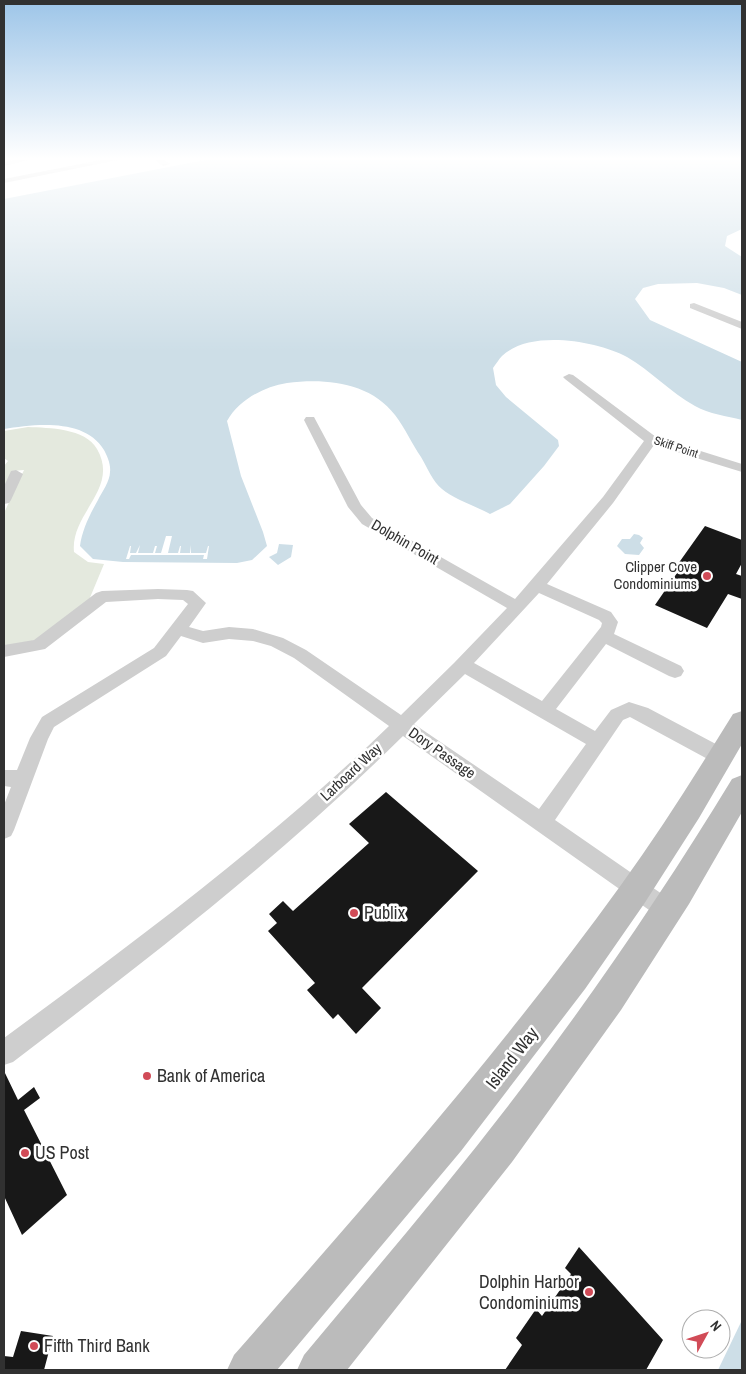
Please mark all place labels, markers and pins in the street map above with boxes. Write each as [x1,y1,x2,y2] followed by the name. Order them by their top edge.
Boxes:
[614,556,697,594] place label: Clipper Cove Condominiums
[701,570,713,582] marker: Clipper Cove Condominiums
[364,900,406,925] place label: Publix
[348,907,360,919] marker: Publix
[157,1063,265,1088] place label: Bank of America
[141,1070,153,1082] marker: Bank of America
[35,1140,89,1165] place label: US Post
[19,1147,31,1159] marker: US Post
[479,1269,579,1315] place label: Dolphin Harbor Condominiums
[583,1286,595,1298] marker: Dolphin Harbor Condominiums
[44,1333,150,1358] place label: Fifth Third Bank
[28,1340,40,1352] marker: Fifth Third Bank

